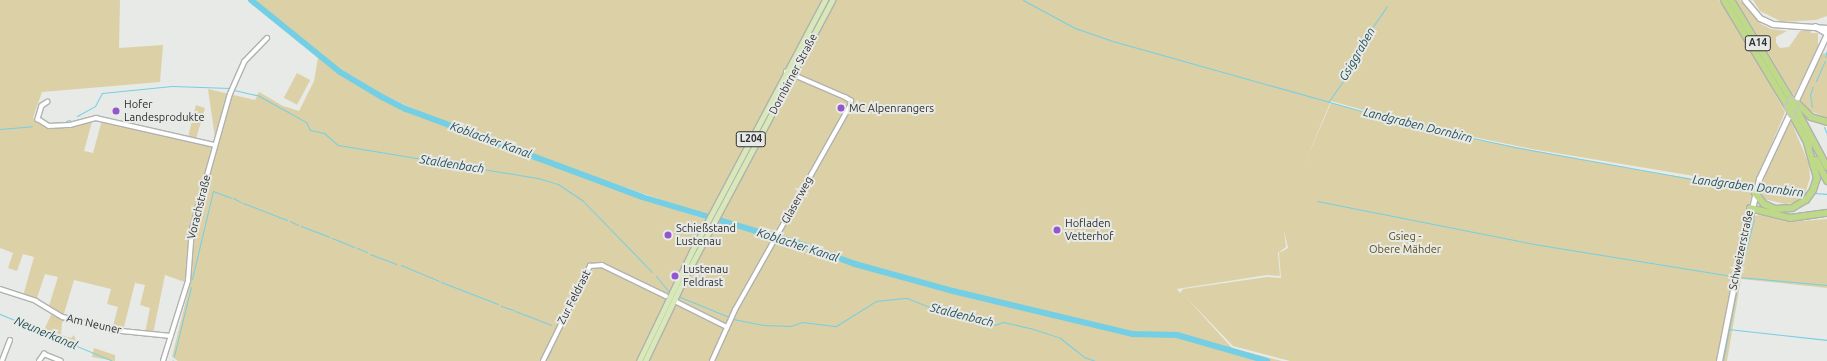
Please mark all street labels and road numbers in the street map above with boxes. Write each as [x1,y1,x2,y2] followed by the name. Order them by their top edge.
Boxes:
[766,31,820,117] street label: Dornbirner Straße
[1744,35,1772,51] road number: A14
[735,131,767,147] road number: L204
[185,173,213,241] street label: Vorachstraße
[779,174,815,226] street label: Glaserweg
[1726,209,1756,291] street label: Schweizerstraße
[555,268,593,326] street label: Zur Feldrast
[65,311,123,337] street label: Am Neuner

